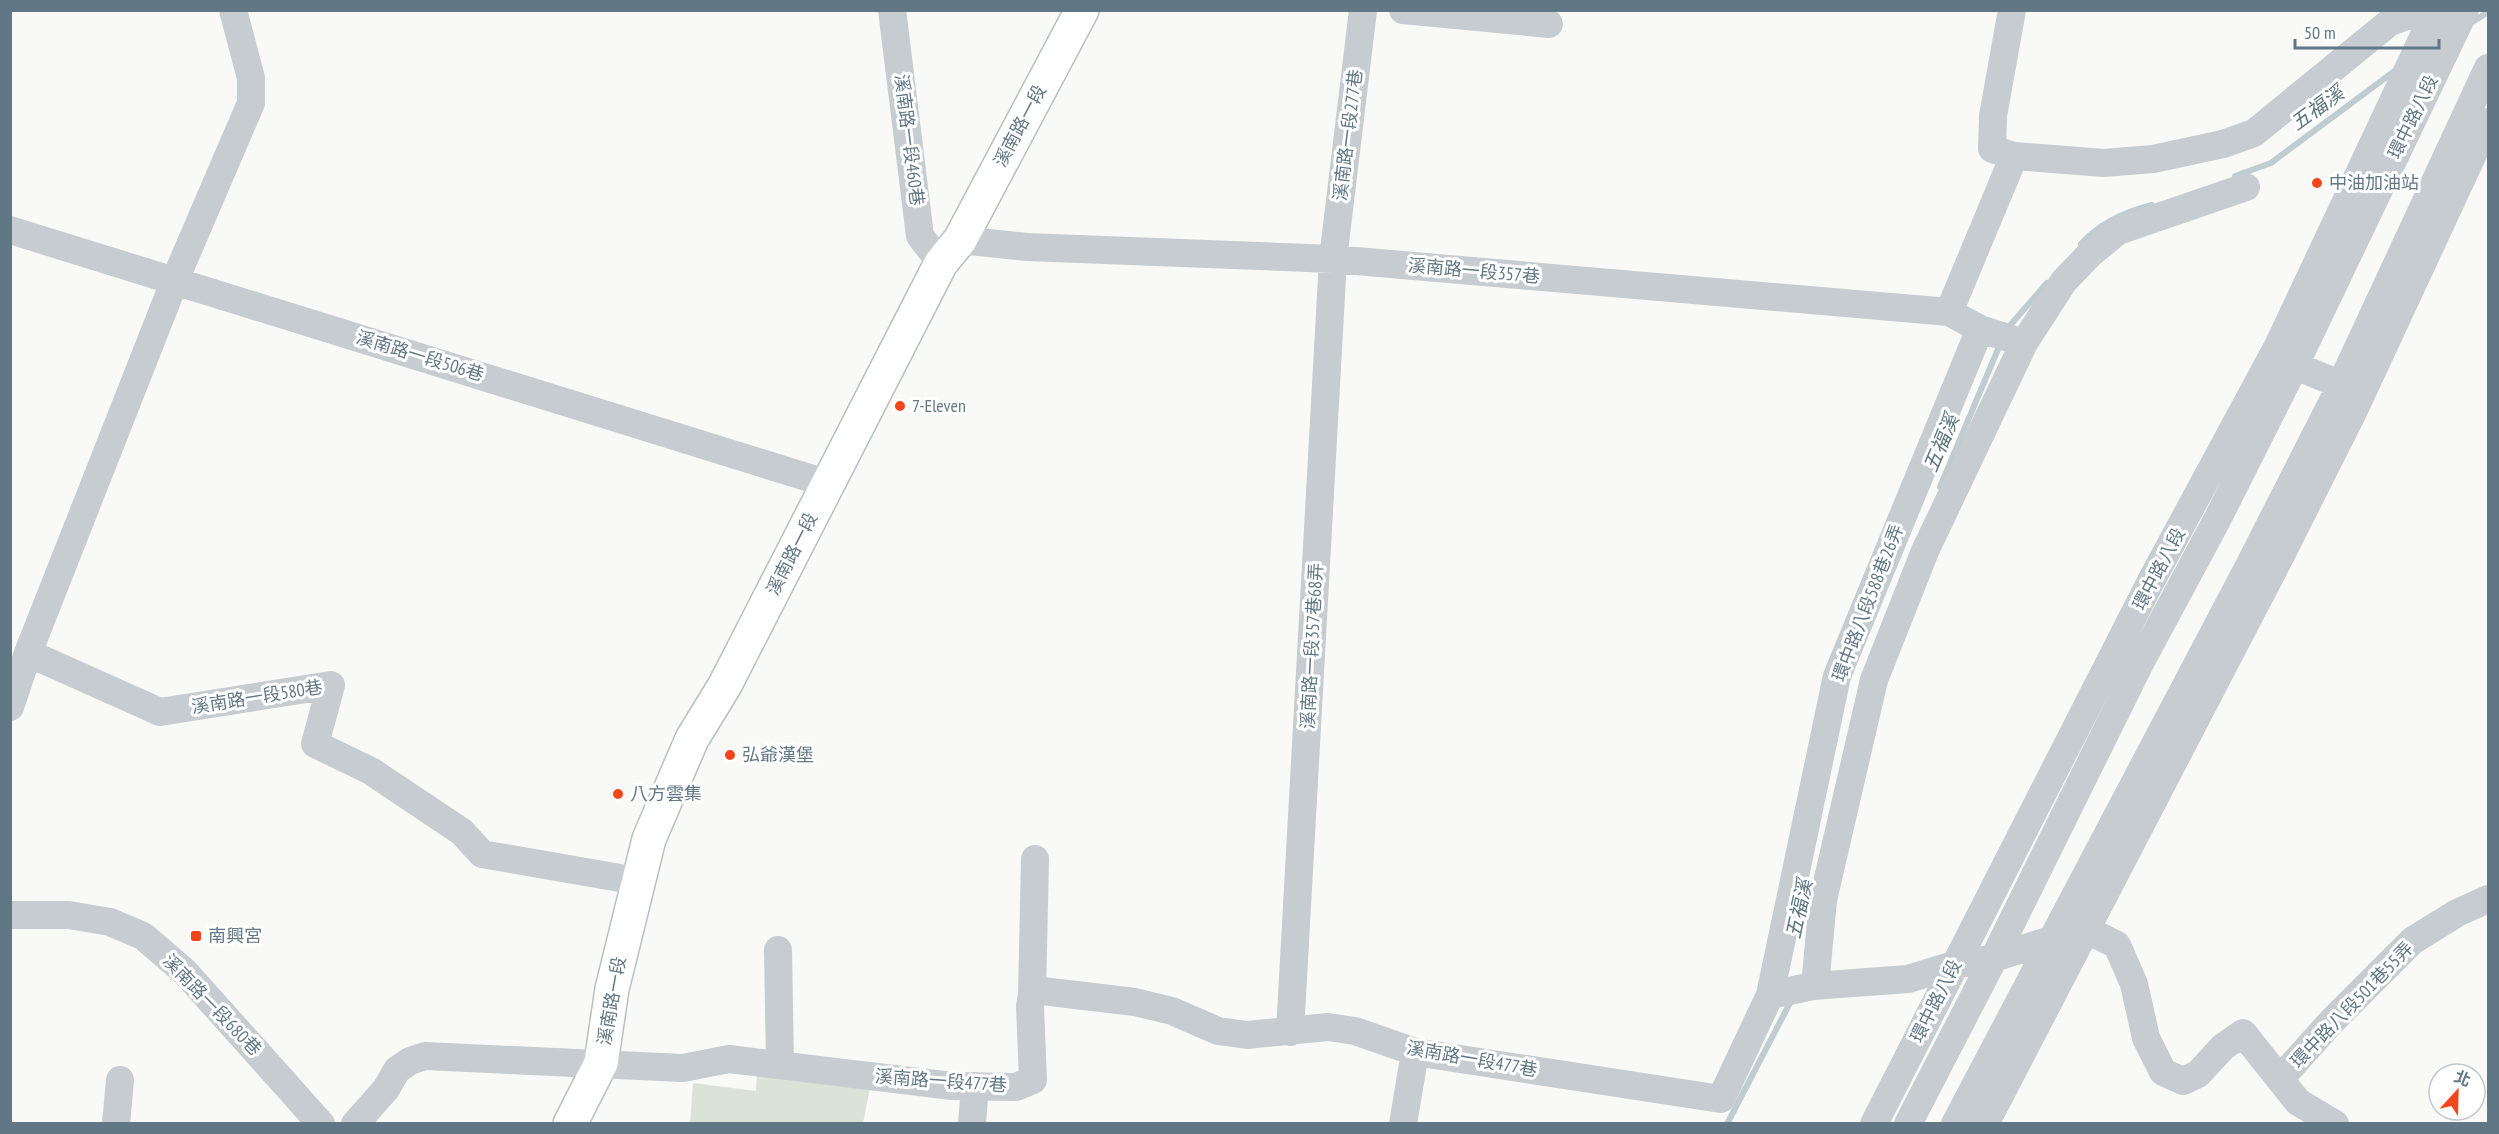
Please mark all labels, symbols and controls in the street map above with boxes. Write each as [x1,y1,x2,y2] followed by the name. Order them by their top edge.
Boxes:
[2295,12,2439,50] scale bar
[2304,21,2336,44] text: 50 m
[1328,68,1367,202] street label: 溪南路一段277巷
[2382,71,2443,162] street label: 環中路八段
[890,73,929,207] street label: 溪南路一段460巷
[2285,78,2351,136] water label: 五福溪
[988,81,1051,171] street label: 溪南路一段
[2329,171,2419,194] place label: 中油加油站
[2310,176,2324,190] marker: 中油加油站
[1407,253,1541,288] street label: 溪南路一段357巷
[354,325,487,386] street label: 溪南路一段506巷
[912,394,966,417] place label: 7-Eleven
[893,399,907,413] marker: 7-Eleven
[1917,408,1966,476] water label: 五福溪
[761,508,822,599] street label: 溪南路一段
[1827,521,1908,685] street label: 環中路八段588巷26弄
[2127,524,2190,614] street label: 環中路八段
[1296,562,1327,730] street label: 溪南路一段357巷68弄
[190,675,324,718] street label: 溪南路一段580巷
[742,743,814,766] place label: 弘爺漢堡
[723,748,737,762] marker: 弘爺漢堡
[630,782,702,805] place label: 八方雲集
[611,787,625,801] marker: 八方雲集
[1780,874,1819,941] water label: 五福溪
[208,924,262,947] place label: 南興宮
[189,929,203,943] marker: 南興宮
[2286,937,2418,1073] street label: 環中路八段501巷55弄
[158,949,267,1060] street label: 溪南路一段680巷
[592,955,631,1047] street label: 溪南路一段
[1905,955,1966,1046] street label: 環中路八段
[1405,1036,1539,1081] street label: 溪南路一段477巷
[2427,1062,2487,1122] north arrow
[874,1064,1008,1097] street label: 溪南路一段477巷
[2451,1066,2474,1090] text: 北

